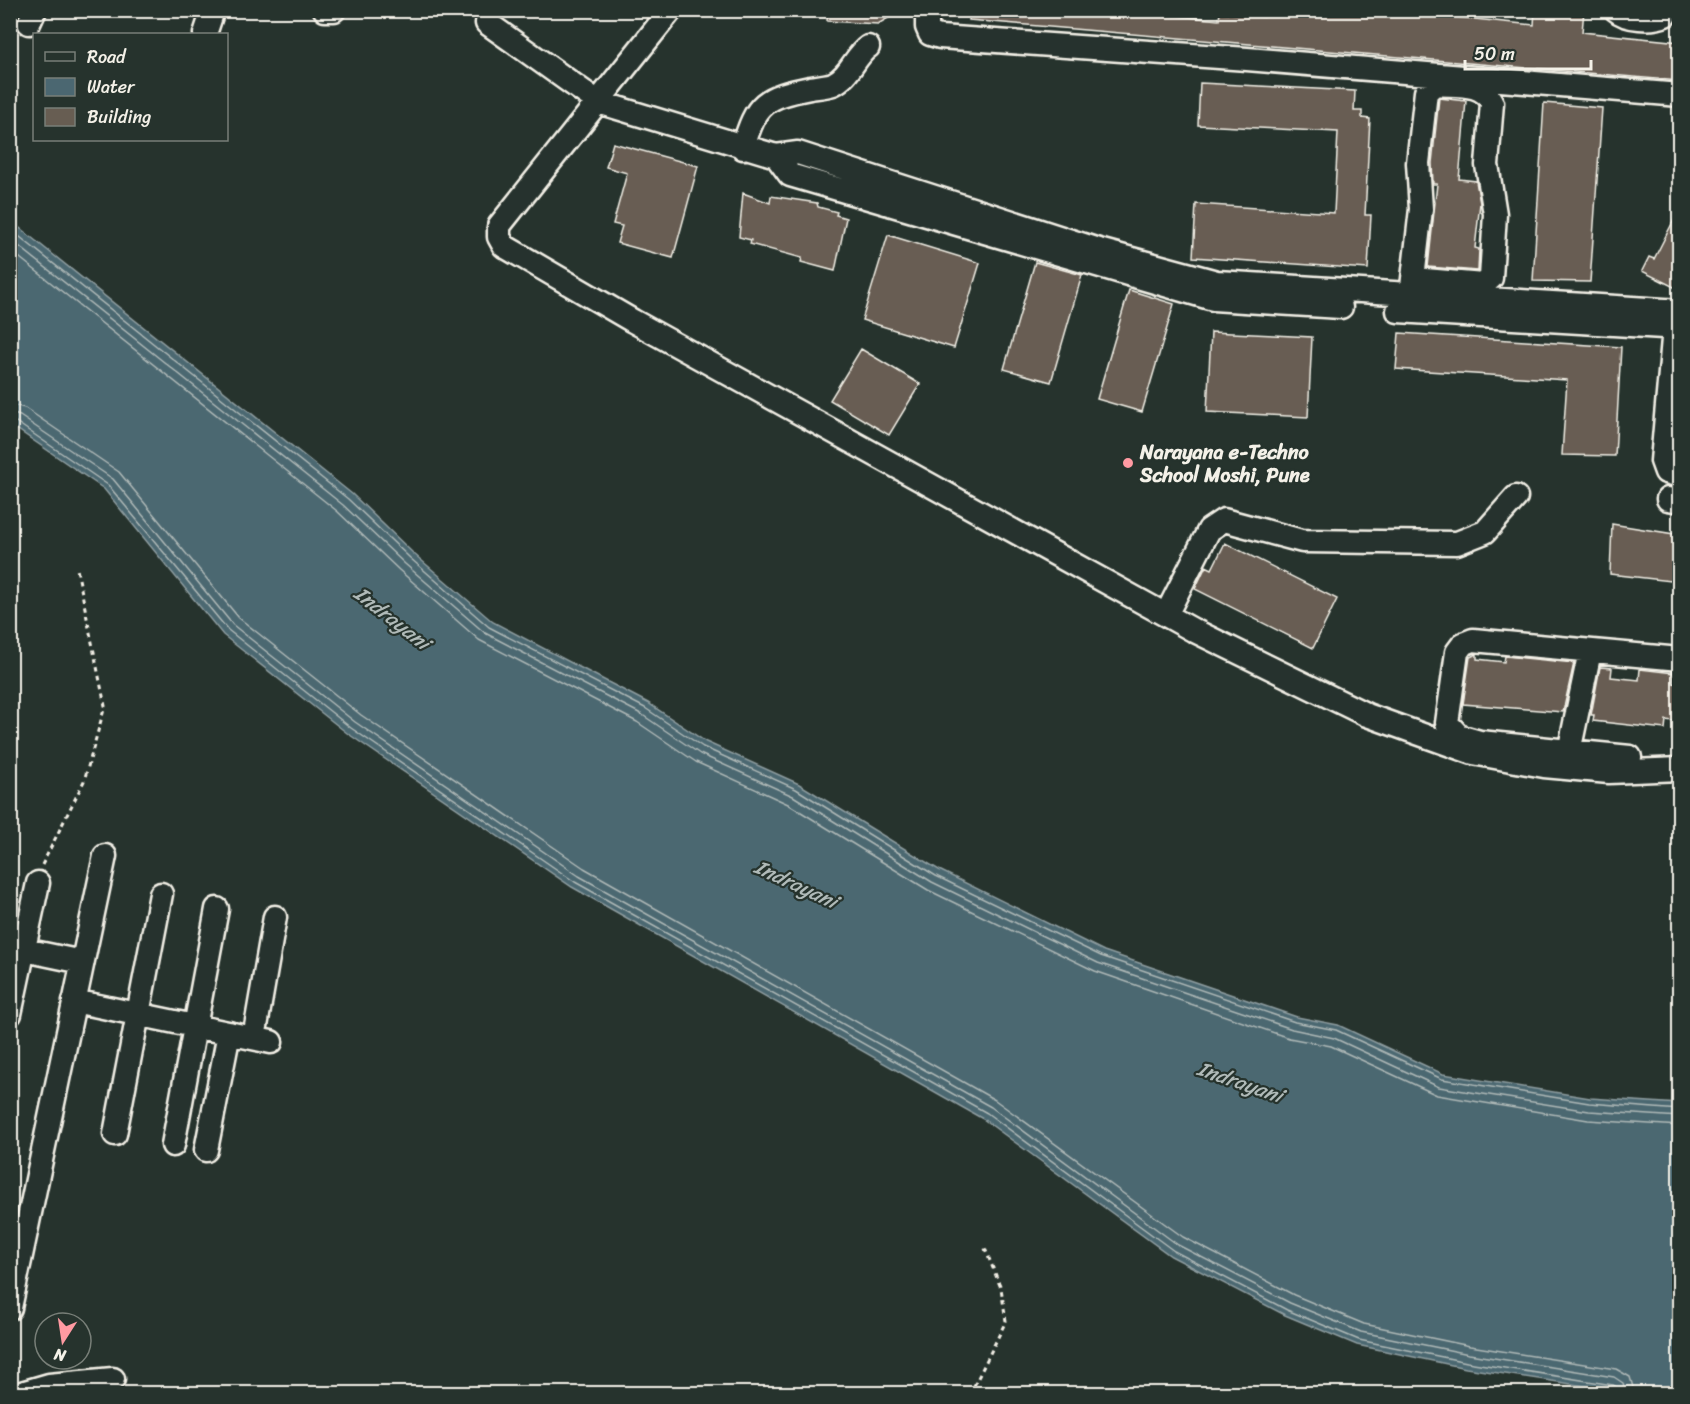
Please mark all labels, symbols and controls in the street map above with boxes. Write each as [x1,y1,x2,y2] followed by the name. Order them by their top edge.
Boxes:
[33,33,228,141] legend
[1465,33,1591,71] scale bar
[1474,38,1515,70] text: 50 m
[87,41,127,73] text: Road
[87,71,136,103] text: Water
[87,101,151,133] text: Building
[1139,435,1310,493] place label: Narayana e-Techno School Moshi, Pune
[1121,456,1135,470] marker: Narayana e-Techno School Moshi, Pune
[345,575,442,663] water label: Indrayani
[747,848,848,922] water label: Indrayani
[1191,1049,1292,1116] water label: Indrayani
[33,1311,93,1371] north arrow
[51,1340,69,1371] text: N

